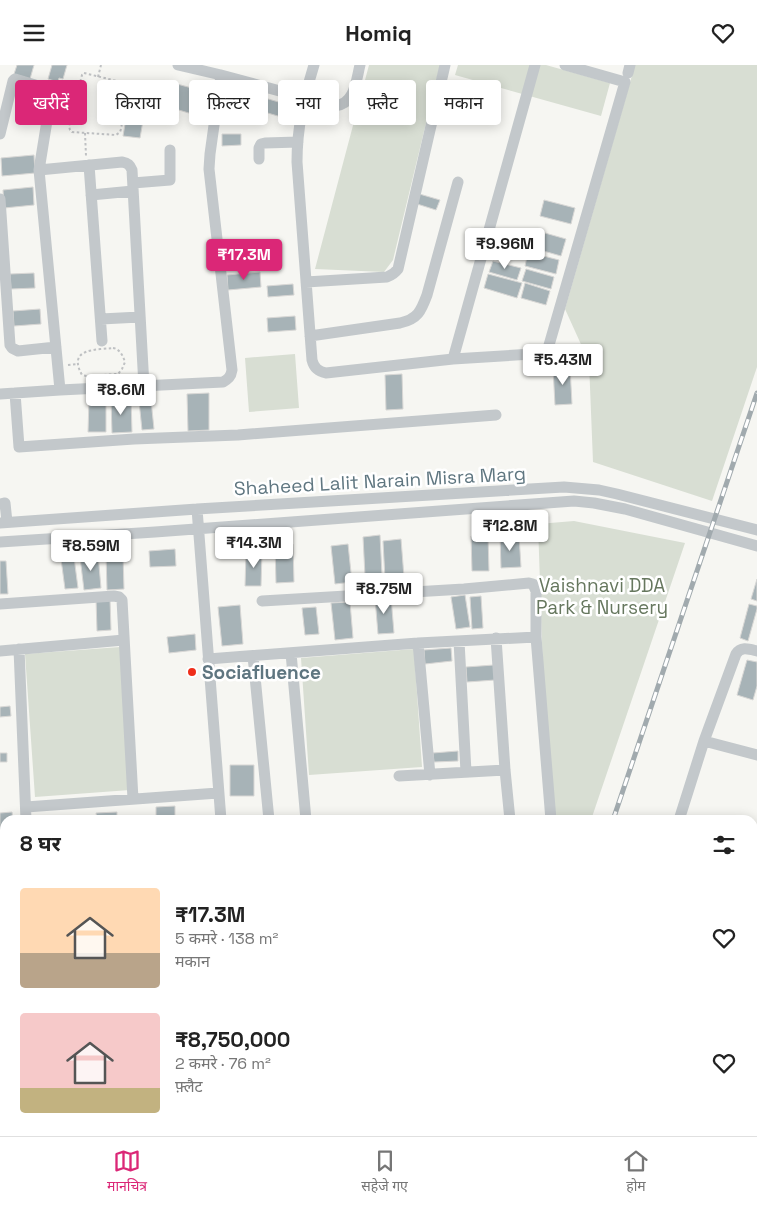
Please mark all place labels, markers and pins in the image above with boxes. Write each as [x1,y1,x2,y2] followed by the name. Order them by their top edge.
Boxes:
[464,227,546,270] pin: ₹9.96M
[203,239,285,281] pin: ₹17.3M
[522,343,604,386] pin: ₹5.43M
[86,373,156,416] pin: ₹8.6M
[469,509,551,552] pin: ₹12.8M
[213,527,295,569] pin: ₹14.3M
[50,529,132,572] pin: ₹8.59M
[343,573,425,615] pin: ₹8.75M
[202,660,321,685] place label: Sociafluence
[186,666,198,678] marker: Sociafluence

